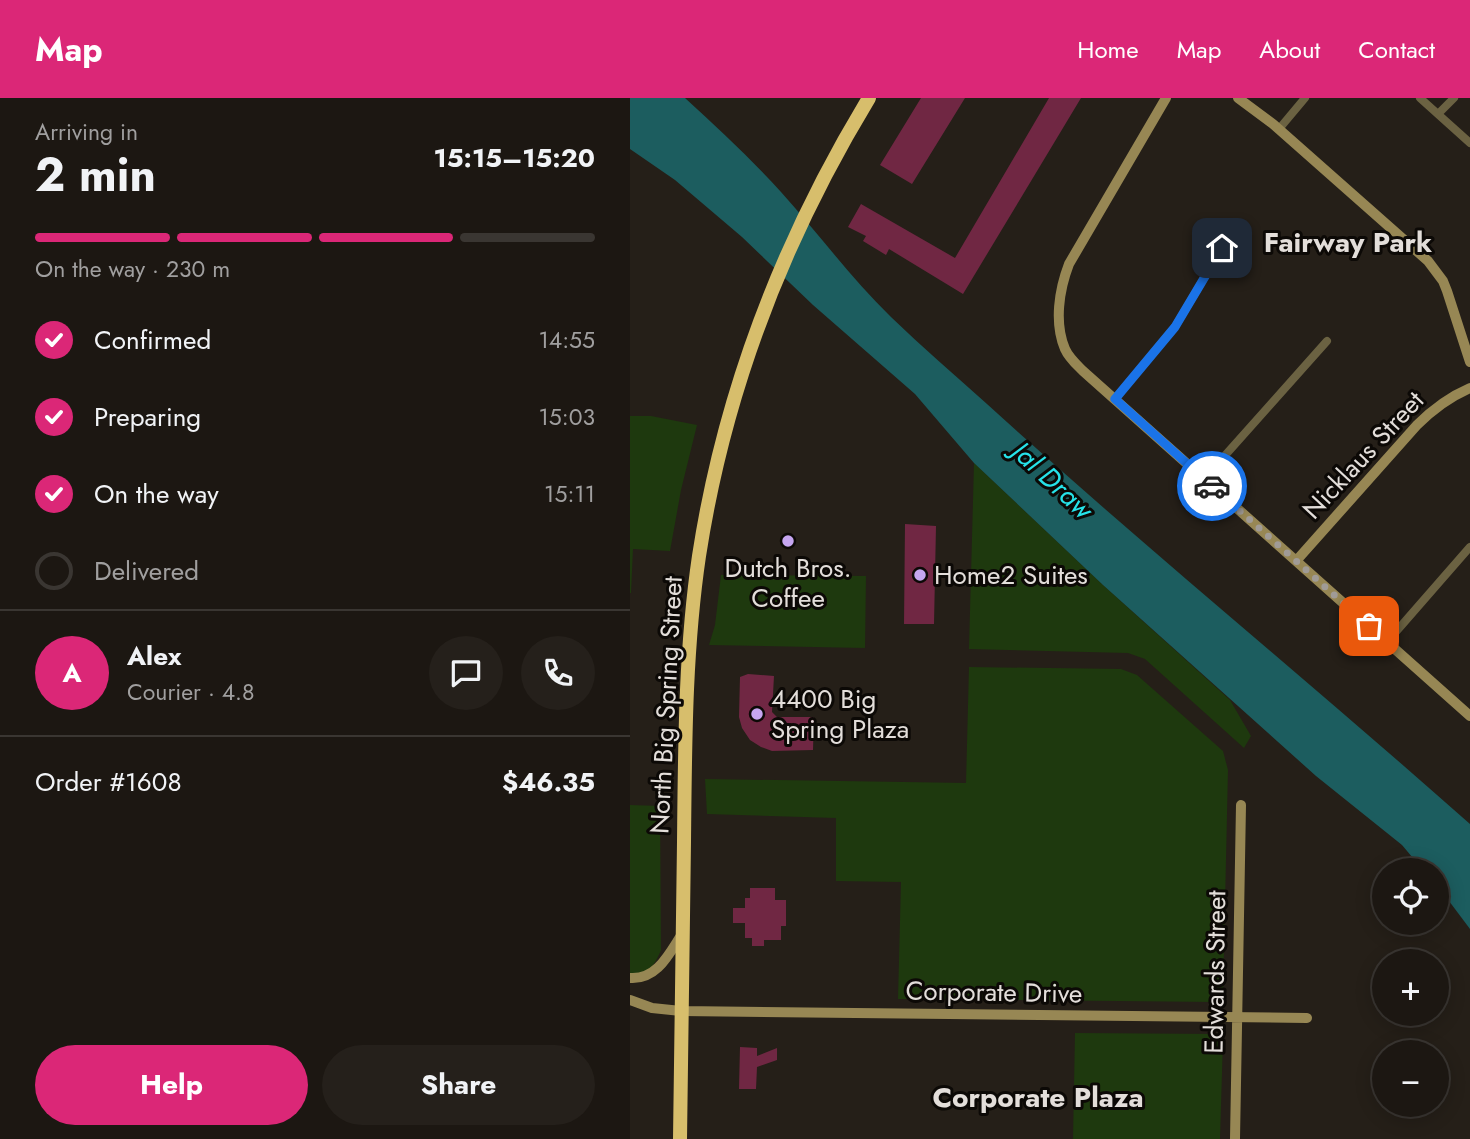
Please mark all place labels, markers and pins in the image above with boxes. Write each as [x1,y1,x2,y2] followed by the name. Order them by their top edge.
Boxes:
[1192,218,1252,278] pin
[780,533,796,549] marker: Dutch Bros. Coffee
[725,549,851,617] place label: Dutch Bros. Coffee
[934,556,1088,594] place label: Home2 Suites
[912,567,928,583] marker: Home2 Suites
[1339,596,1399,656] pin
[771,680,909,748] place label: 4400 Big Spring Plaza
[749,706,765,722] marker: 4400 Big Spring Plaza

